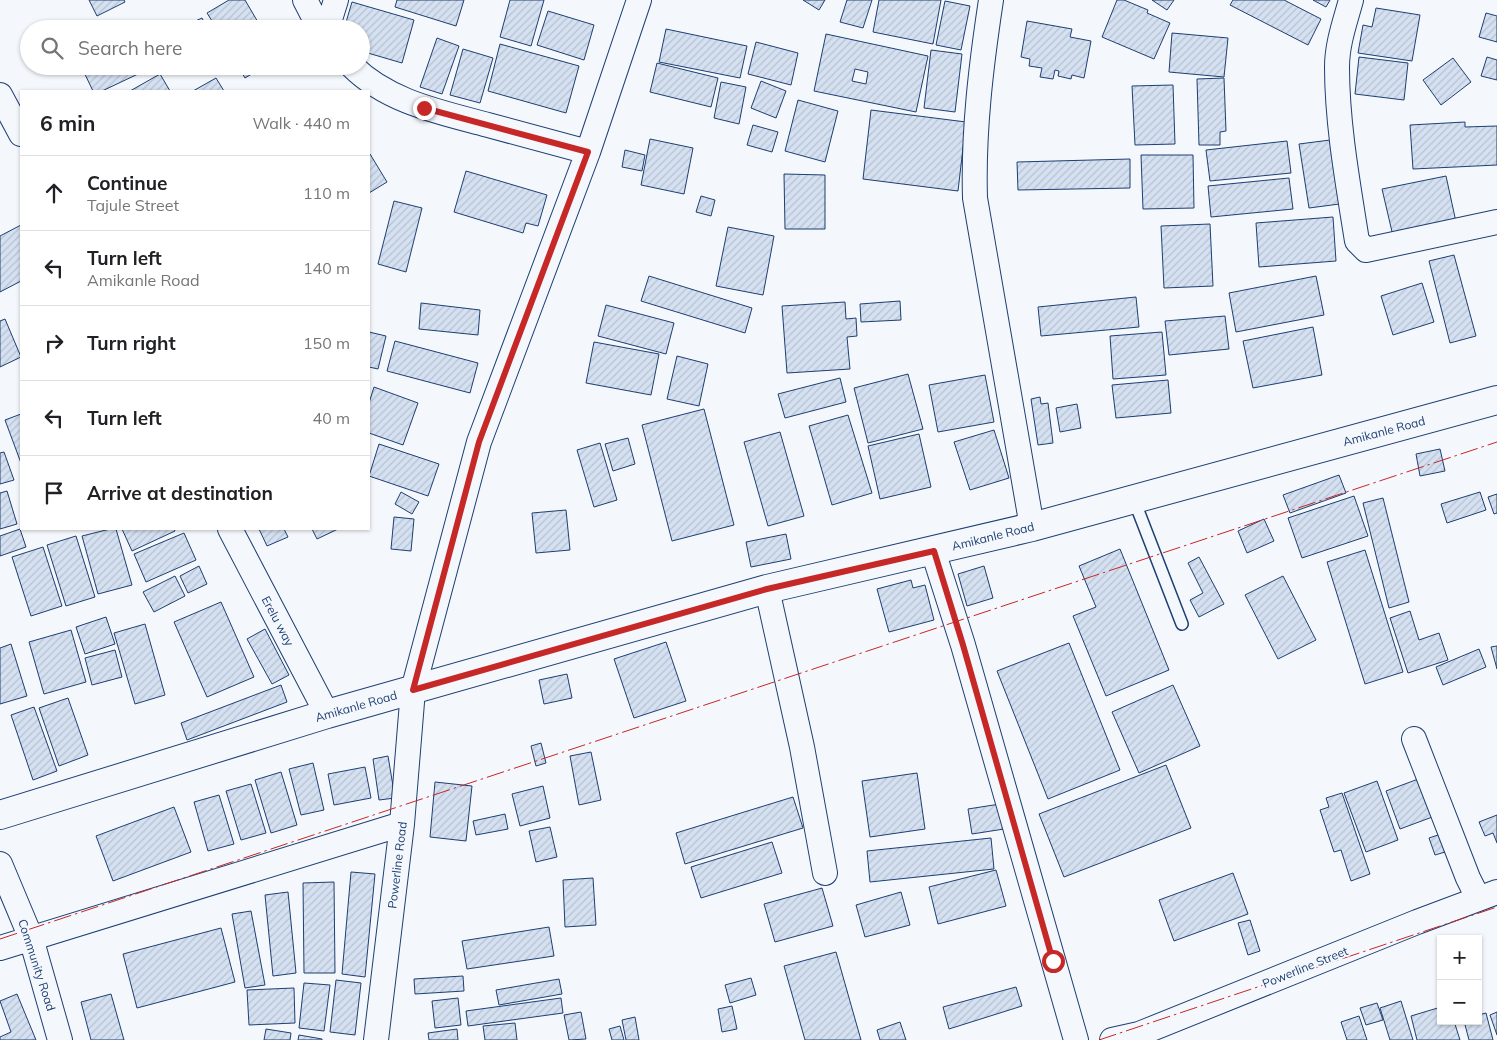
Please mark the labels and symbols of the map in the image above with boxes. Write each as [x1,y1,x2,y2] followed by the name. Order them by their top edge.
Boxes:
[413,97,436,120] route end
[1341,413,1427,449] street label: Amikanle Road
[950,519,1036,553] street label: Amikanle Road
[259,593,298,649] street label: Erelu way
[313,687,399,725] street label: Amikanle Road
[384,821,410,909] street label: Powerline Road
[15,917,59,1013] street label: Community Road
[1260,943,1350,991] street label: Powerline Street
[1042,950,1065,973] route start

